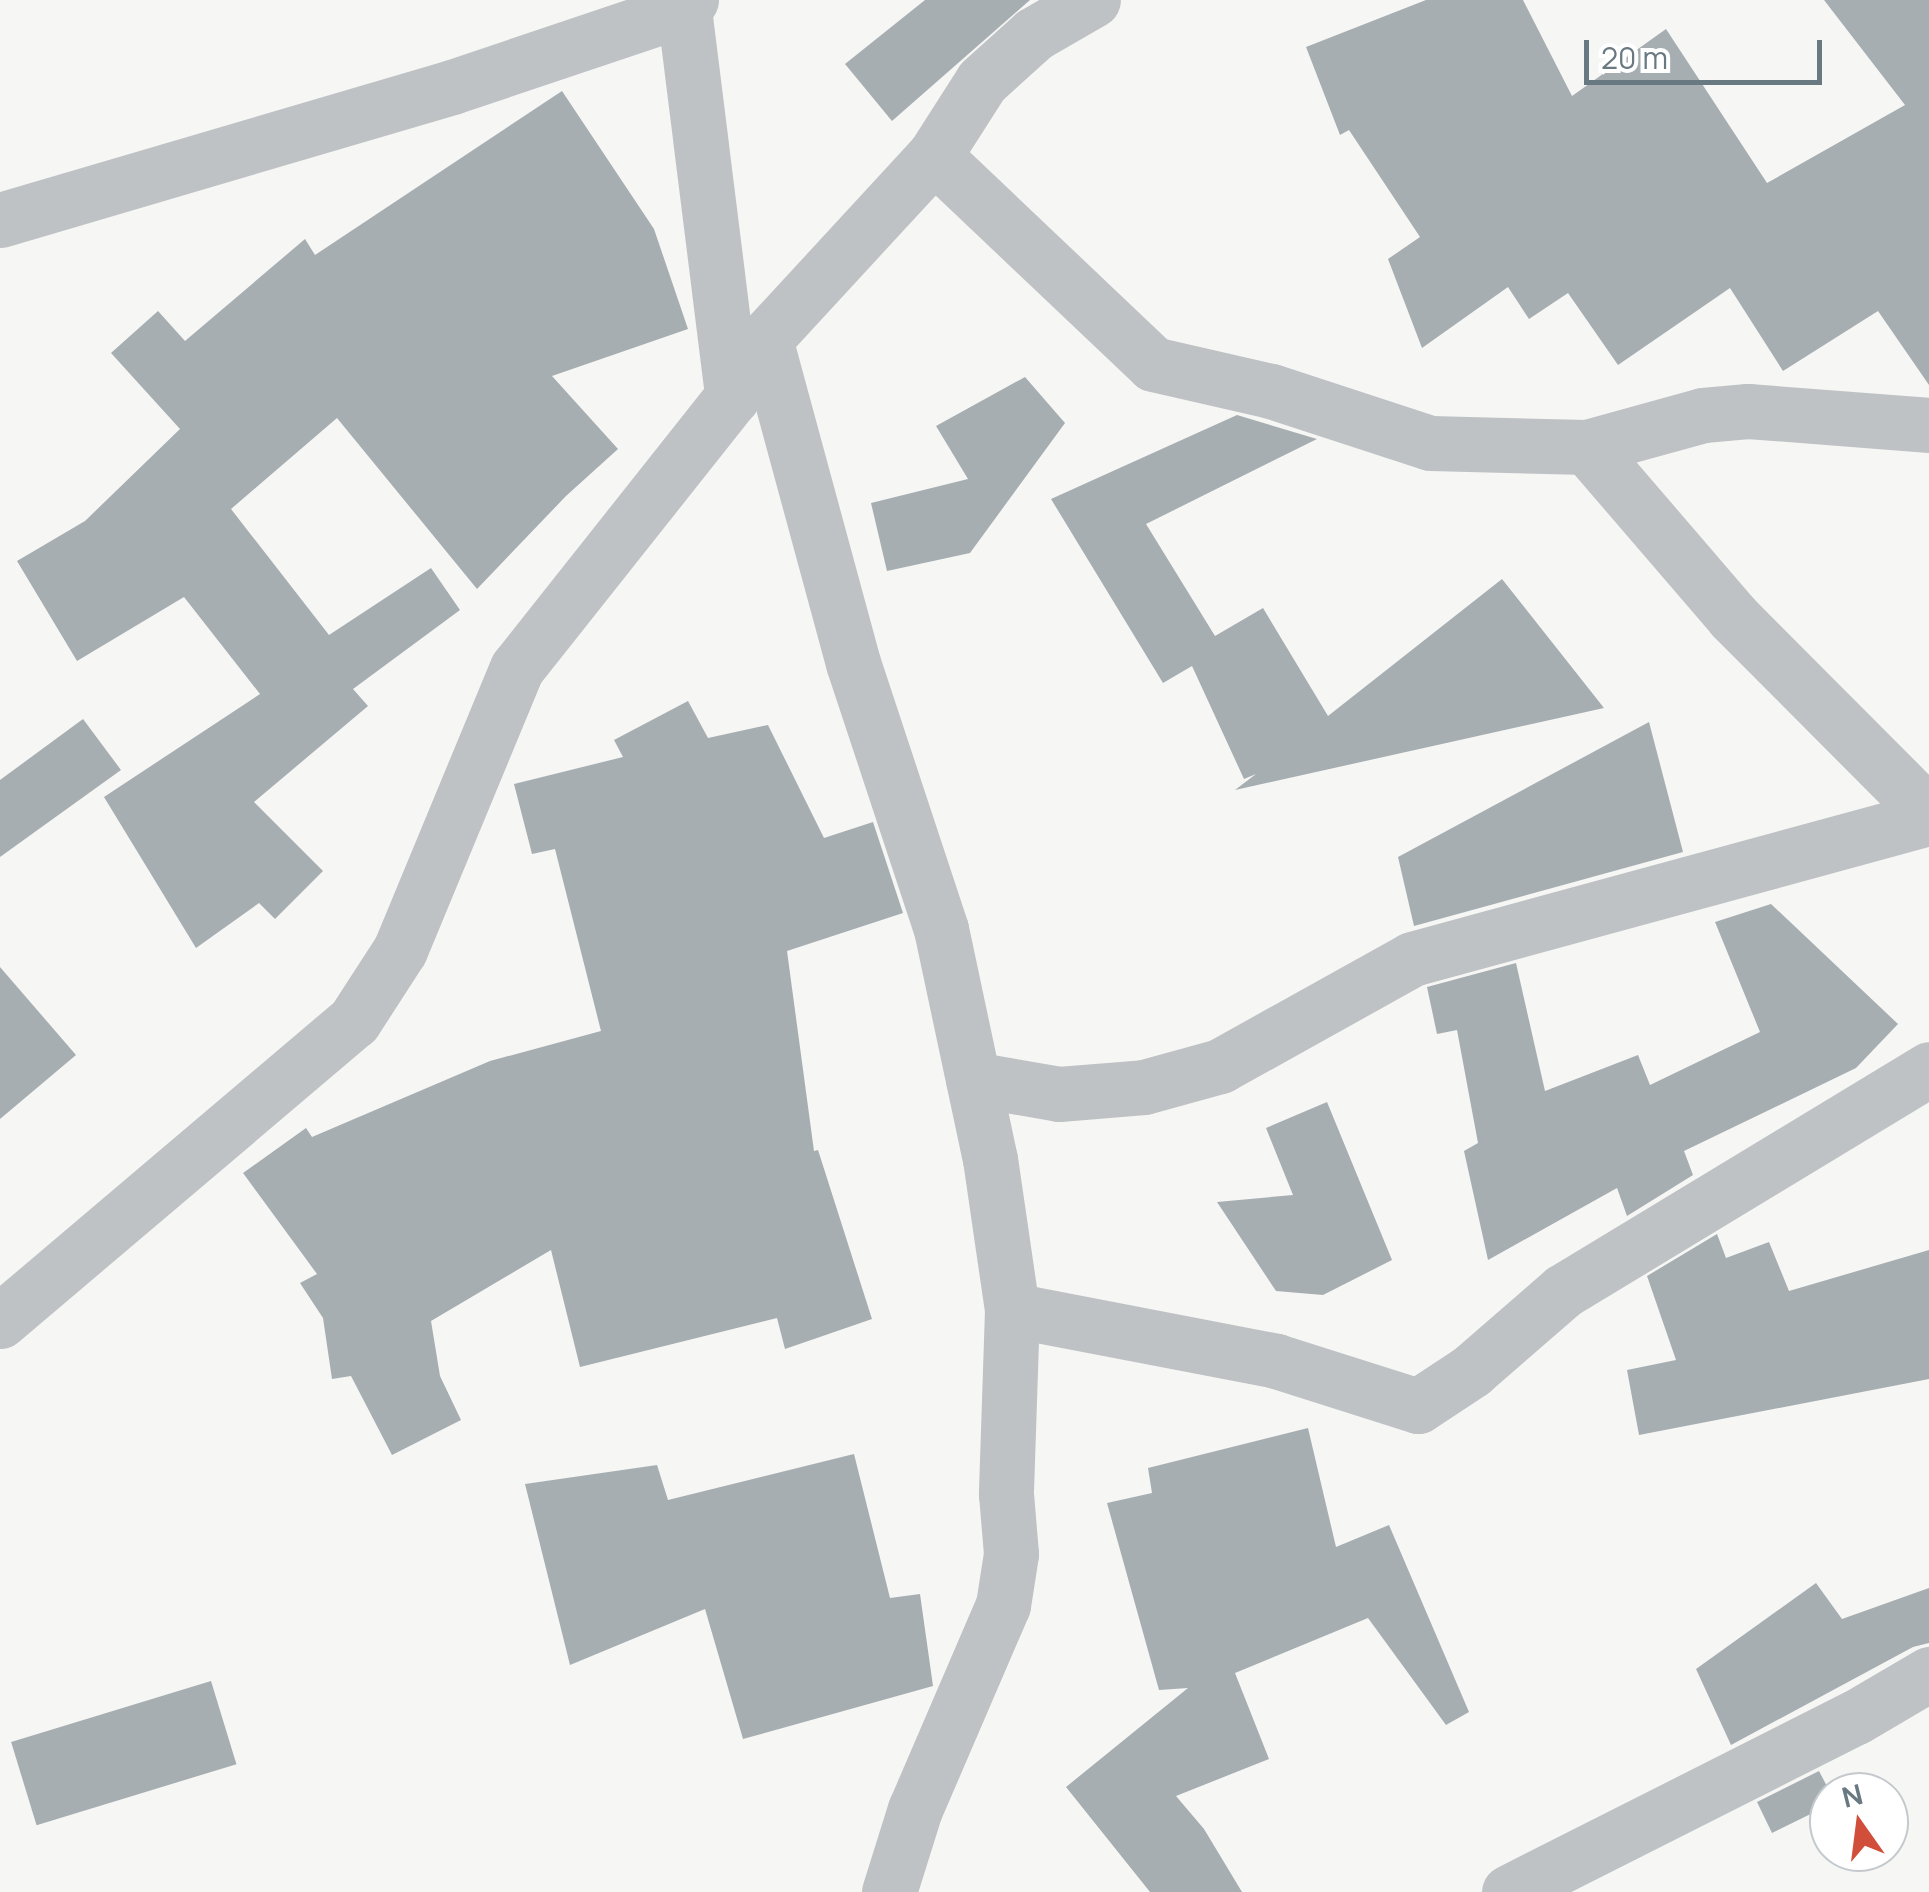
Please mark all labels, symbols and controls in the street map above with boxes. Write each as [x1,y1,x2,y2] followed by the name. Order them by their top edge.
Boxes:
[1589,20,1826,82] scale bar
[1601,37,1668,78] text: 20 m
[1809,1772,1909,1872] north arrow
[1838,1774,1867,1816] text: N

